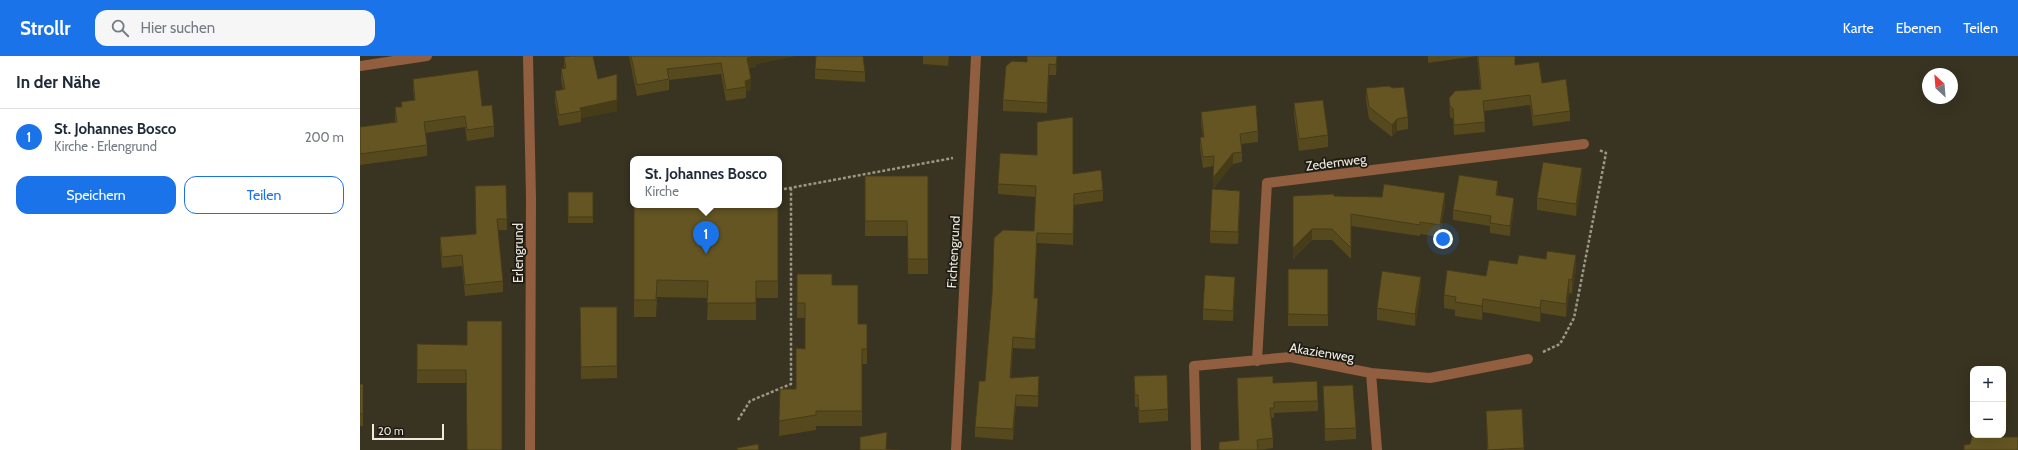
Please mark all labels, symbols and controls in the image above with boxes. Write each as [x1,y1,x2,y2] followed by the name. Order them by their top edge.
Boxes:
[95,10,375,46] search box
[20,17,71,40] text: Strollr
[109,17,131,39] icon: search
[141,19,215,37] text: Hier suchen
[1843,19,1874,37] text: Karte
[1896,19,1941,37] text: Ebenen
[1963,19,1998,37] text: Teilen
[1922,68,1958,104] north arrow
[16,72,100,92] text: In der Nähe
[54,120,176,138] text: St. Johannes Bosco
[27,129,31,145] text: 1
[305,129,344,145] text: 200 m
[54,138,157,154] text: Kirche · Erlengrund
[1305,150,1368,174] street label: Zedernweg
[630,156,782,208] popup
[645,165,767,183] text: St. Johannes Bosco
[16,176,176,214] button: Speichern
[184,176,344,214] button: Teilen
[645,183,679,199] text: Kirche
[943,215,963,289] street label: Fichtengrund
[693,221,719,254] pin: 1
[510,223,526,283] street label: Erlengrund
[1433,229,1453,249] your location
[1289,339,1356,365] street label: Akazienweg
[1970,366,2006,438] map controls
[1970,366,2006,402] button: +
[1970,402,2006,438] button: −
[372,422,444,441] scale bar
[378,424,404,438] text: 20 m

